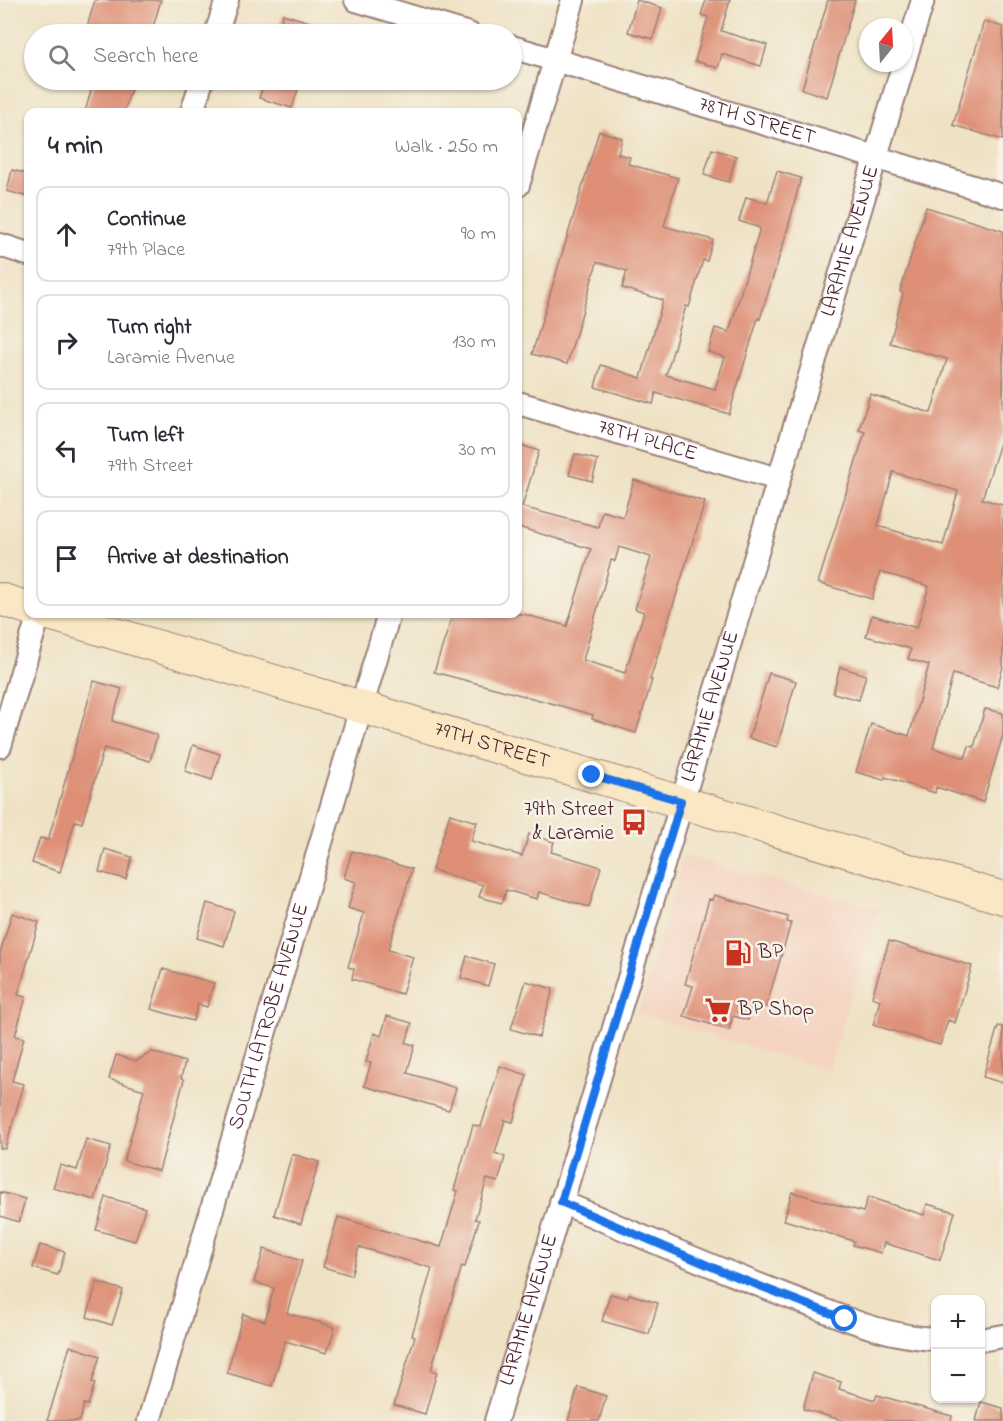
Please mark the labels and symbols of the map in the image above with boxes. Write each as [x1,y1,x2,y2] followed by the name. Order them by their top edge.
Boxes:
[859,18,913,72] north arrow
[695,89,819,153] street label: 78TH STREET
[814,162,887,320] street label: LARAMIE AVENUE
[594,412,701,470] street label: 78TH PLACE
[674,627,748,786] street label: LARAMIE AVENUE
[430,714,553,777] street label: 79TH STREET
[578,761,604,787] route end
[524,795,615,849] place label: 79th Street & Laramie
[619,807,649,837] bus stop icon: 79th Street & Laramie
[221,900,317,1133] street label: SOUTH LATROBE AVENUE
[723,938,753,968] fuel station icon: BP
[757,938,783,968] place label: BP
[703,995,733,1025] supermarket icon: BP Shop
[737,995,814,1025] place label: BP Shop
[492,1231,566,1389] street label: LARAMIE AVENUE
[831,1305,857,1331] route start

